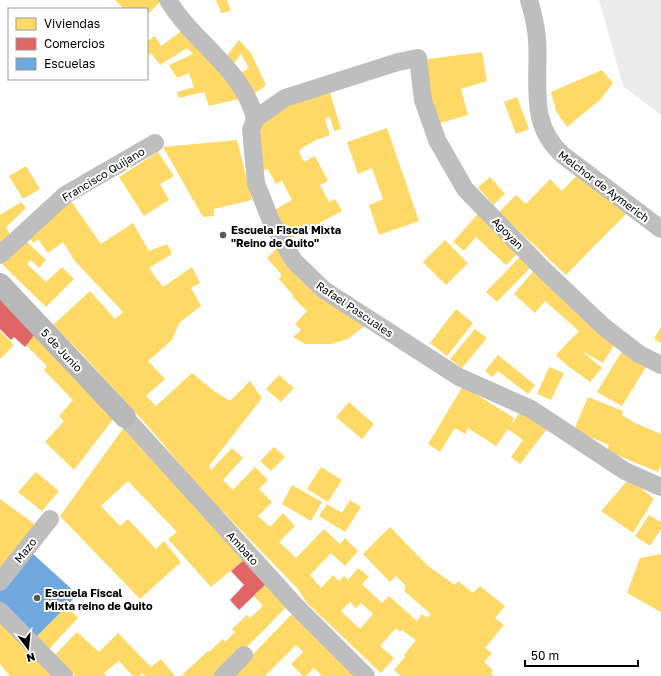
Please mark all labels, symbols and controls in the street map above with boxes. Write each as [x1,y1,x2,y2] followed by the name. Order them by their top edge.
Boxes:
[8,8,148,80] legend
[44,16,100,31] text: Viviendas
[44,36,105,51] text: Comercios
[44,56,95,71] text: Escuelas
[59,144,147,204] street label: Francisco Quijano
[556,148,652,224] street label: Melchor de Aymerich
[490,214,526,252] street label: Agoyan
[231,223,341,249] place label: Escuela Fiscal Mixta "Reino de Quito"
[218,230,228,240] marker: Escuela Fiscal Mixta "Reino de Quito"
[314,278,396,340] street label: Rafael Pascuales
[39,326,85,375] street label: 5 de Junio
[224,528,262,568] street label: Ambato
[11,535,39,565] street label: Mazo
[45,586,153,612] place label: Escuela Fiscal Mixta reino de Quito
[32,593,42,603] marker: Escuela Fiscal Mixta reino de Quito
[8,628,48,668] north arrow
[525,642,638,668] scale bar
[531,648,559,663] text: 50 m
[25,651,37,665] text: N

